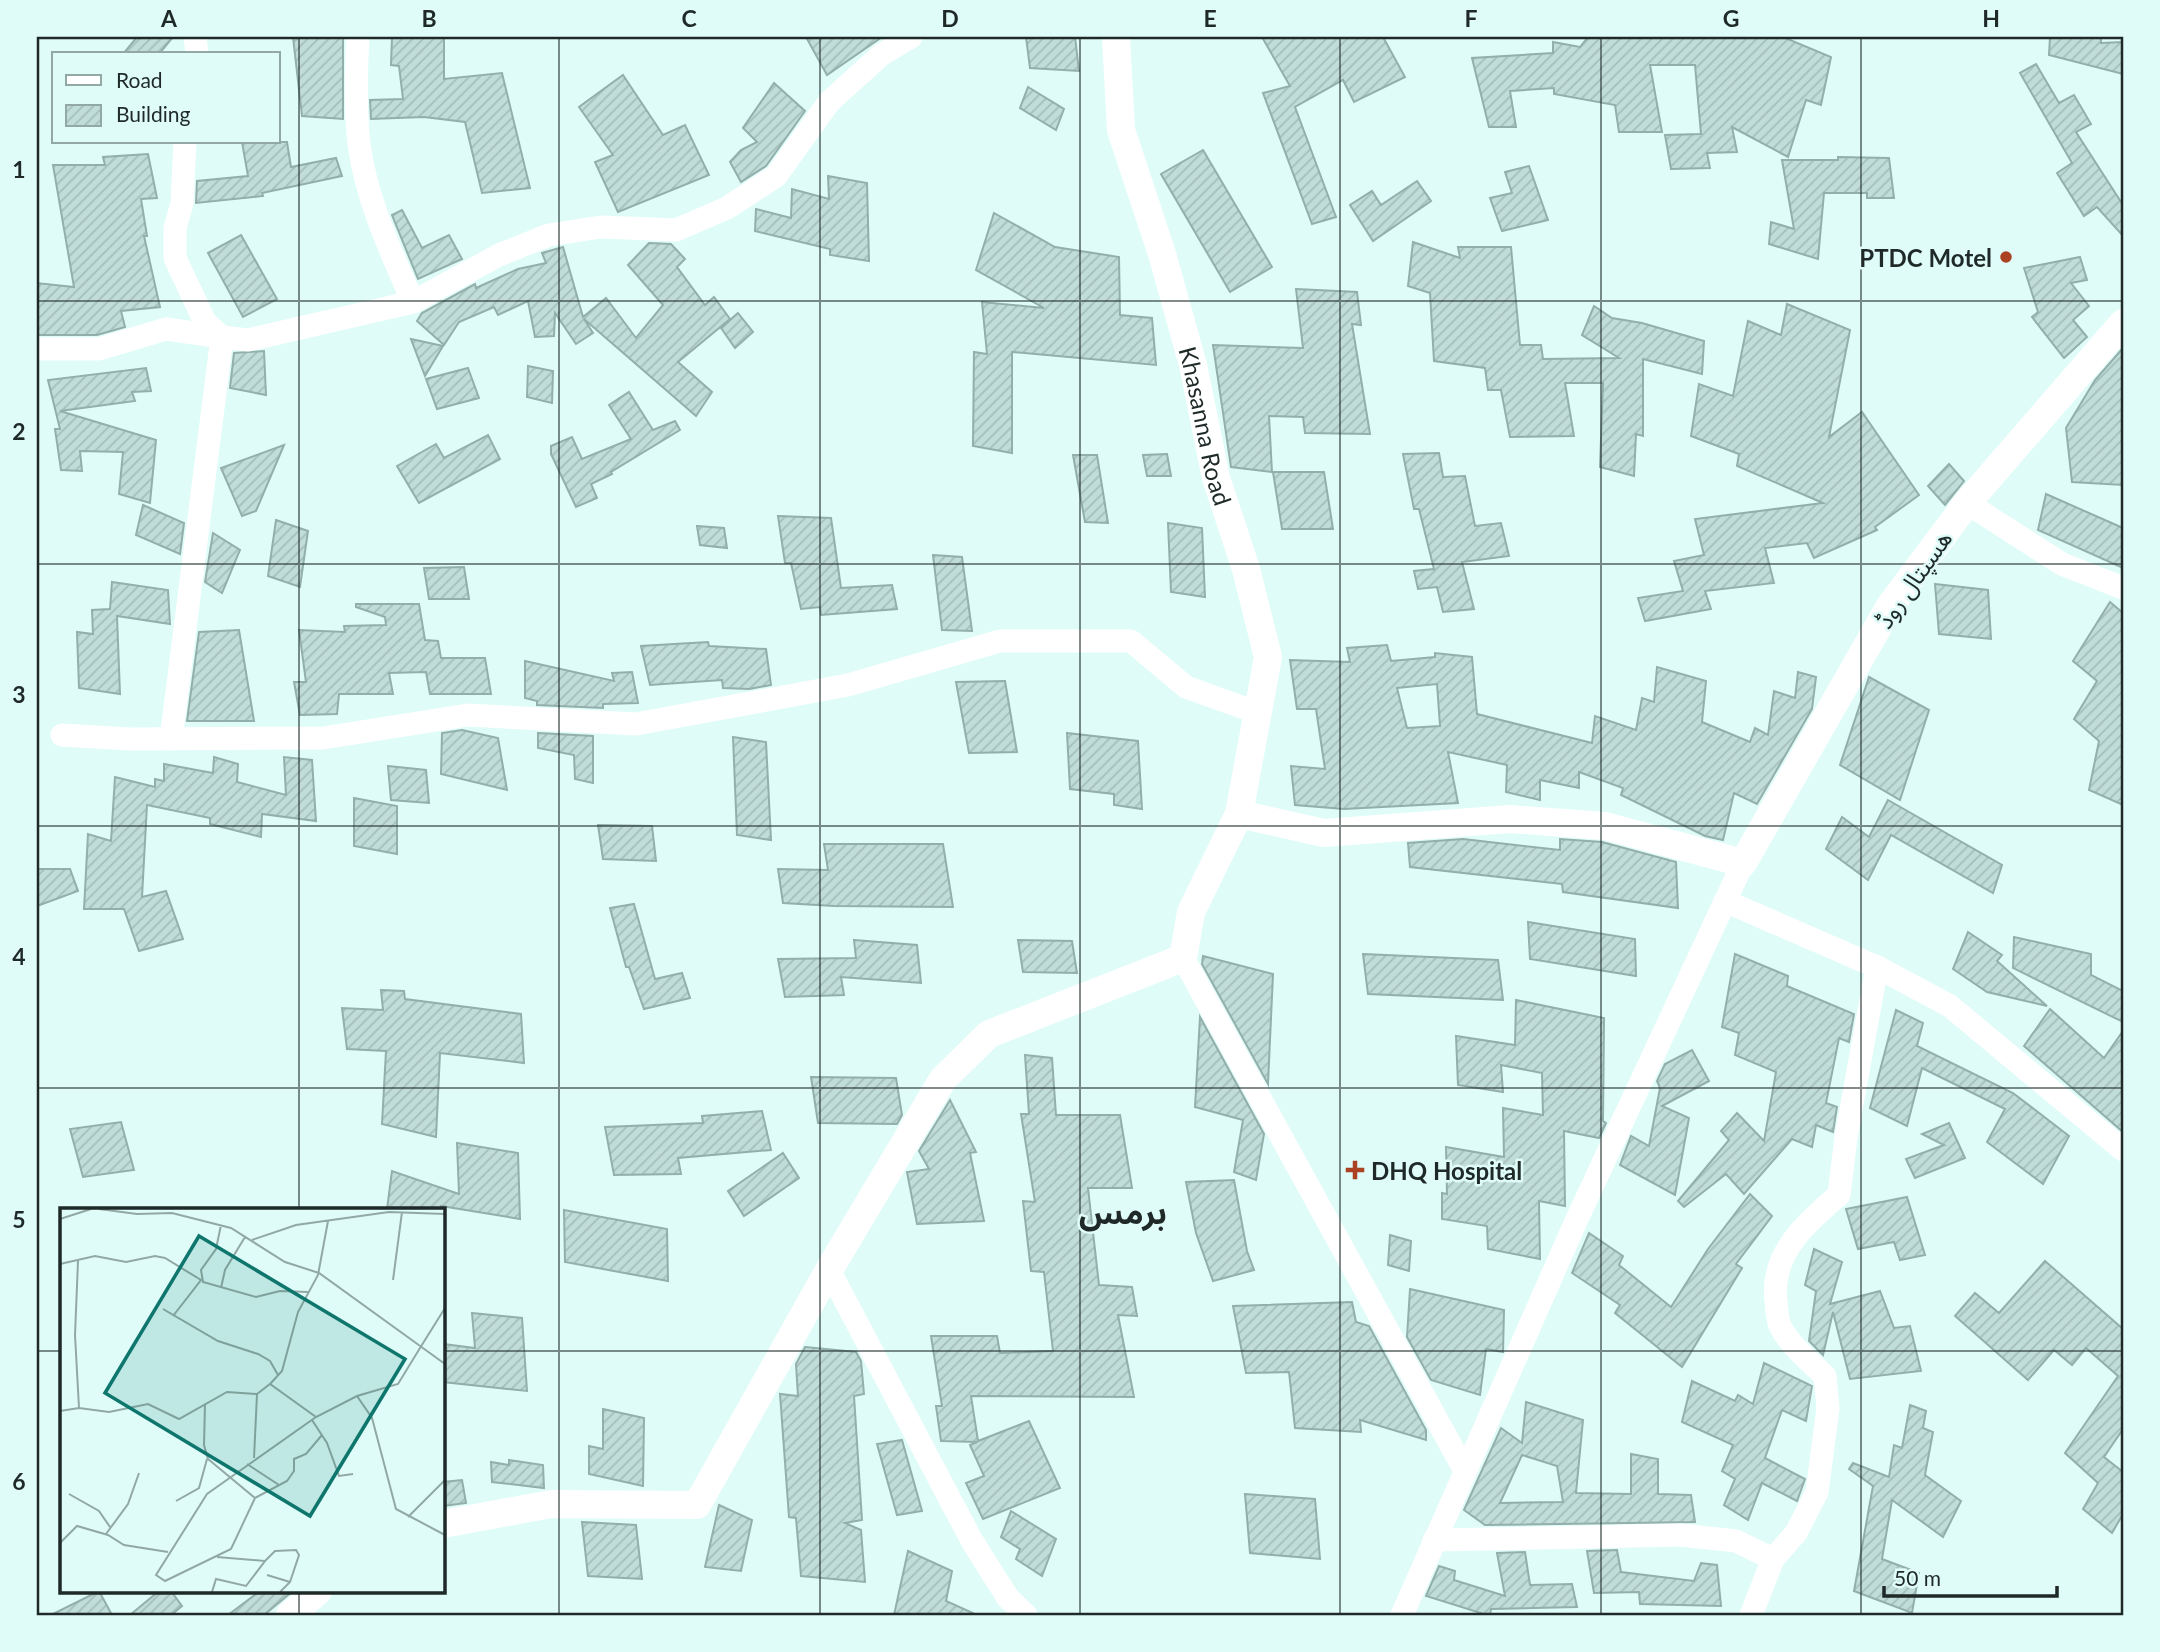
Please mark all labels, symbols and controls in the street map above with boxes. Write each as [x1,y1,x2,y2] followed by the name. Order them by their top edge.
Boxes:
[160,4,178,32] text: A
[421,4,437,32] text: B
[681,4,697,32] text: C
[941,4,959,32] text: D
[1203,4,1217,32] text: E
[1464,4,1478,32] text: F
[1723,4,1739,32] text: G
[1982,4,2000,32] text: H
[52,52,280,144] legend
[116,67,163,92] text: Road
[116,101,191,126] text: Building
[12,155,26,183] text: 1
[1859,243,1992,272] place label: PTDC Motel
[1998,249,2014,265] marker: PTDC Motel
[1174,343,1238,509] street label: Khasanna Road
[12,417,26,445] text: 2
[1869,524,1959,635] street label: ھسپتال روڈ
[12,680,26,708] text: 3
[12,942,26,970] text: 4
[1371,1156,1522,1185] place label: DHQ Hospital
[1345,1160,1365,1180] marker: DHQ Hospital
[1079,1192,1167,1232] district label: برمس
[12,1205,26,1233] text: 5
[60,1208,444,1592] inset map
[12,1467,26,1495] text: 6
[1884,1554,2057,1598] scale bar
[1894,1565,1941,1590] text: 50 m

